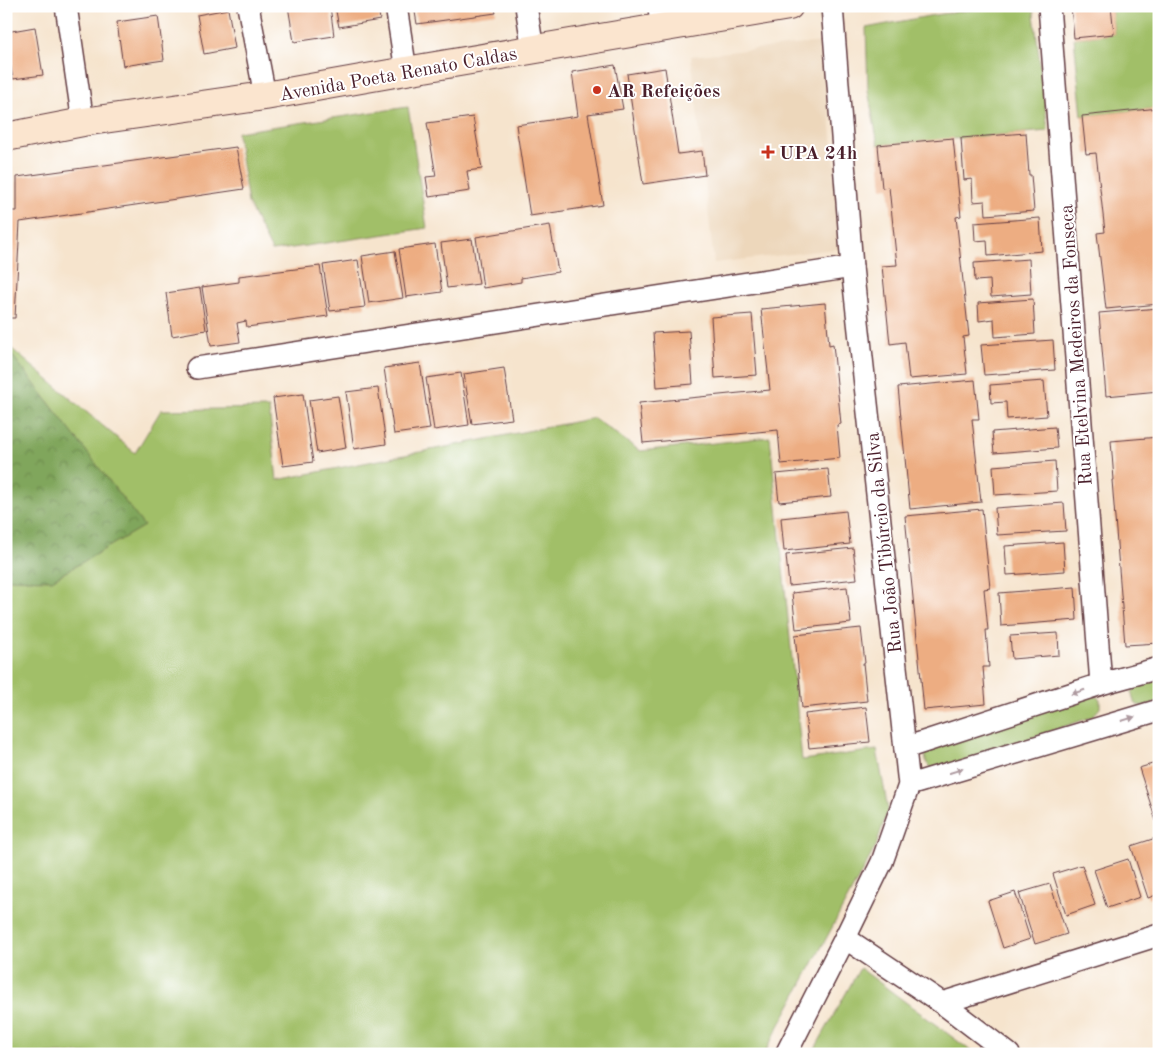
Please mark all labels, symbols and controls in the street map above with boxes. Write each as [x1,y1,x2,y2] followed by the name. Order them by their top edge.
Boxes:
[278,45,519,106] street label: Avenida Poeta Renato Caldas
[607,83,720,102] place label: AR Refeições
[591,84,603,96] marker: AR Refeições
[761,145,775,159] marker: UPA 24h
[779,145,858,164] place label: UPA 24h
[1058,203,1097,486] street label: Rua Etelvina Medeiros da Fonseca
[864,431,907,654] street label: Rua João Tibúrcio da Silva
[1071,688,1086,696] one-way arrow
[1121,715,1136,723] one-way arrow
[948,767,963,775] one-way arrow

